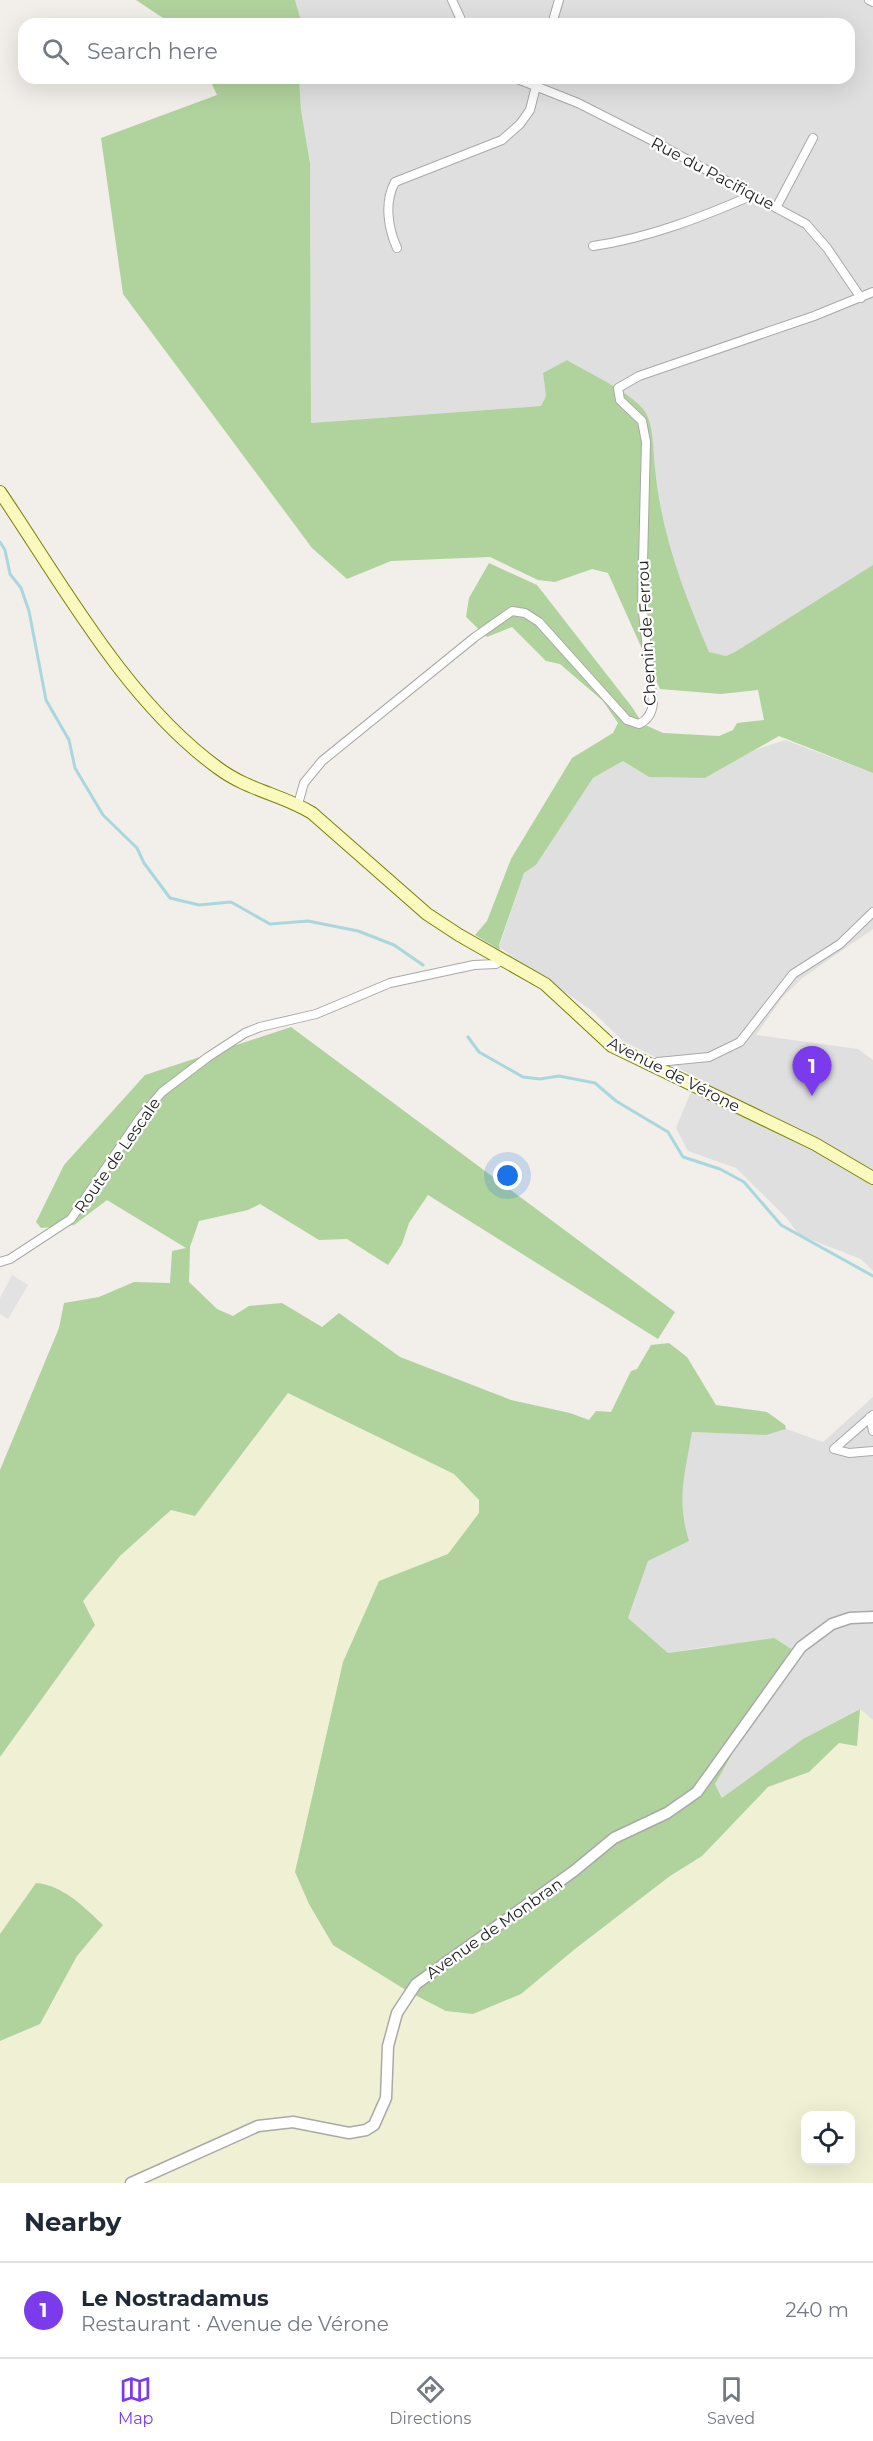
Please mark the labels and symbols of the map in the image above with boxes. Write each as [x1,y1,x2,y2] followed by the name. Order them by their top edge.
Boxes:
[648,133,778,214] street label: Rue du Pacifique
[633,560,660,706] street label: Chemin de Ferrou
[604,1033,743,1116] street label: Avenue de Vérone
[792,1046,832,1096] pin: 1
[71,1094,164,1217] street label: Route de Lescale
[493,1161,522,1190] your location
[422,1874,566,1983] street label: Avenue de Monbran

